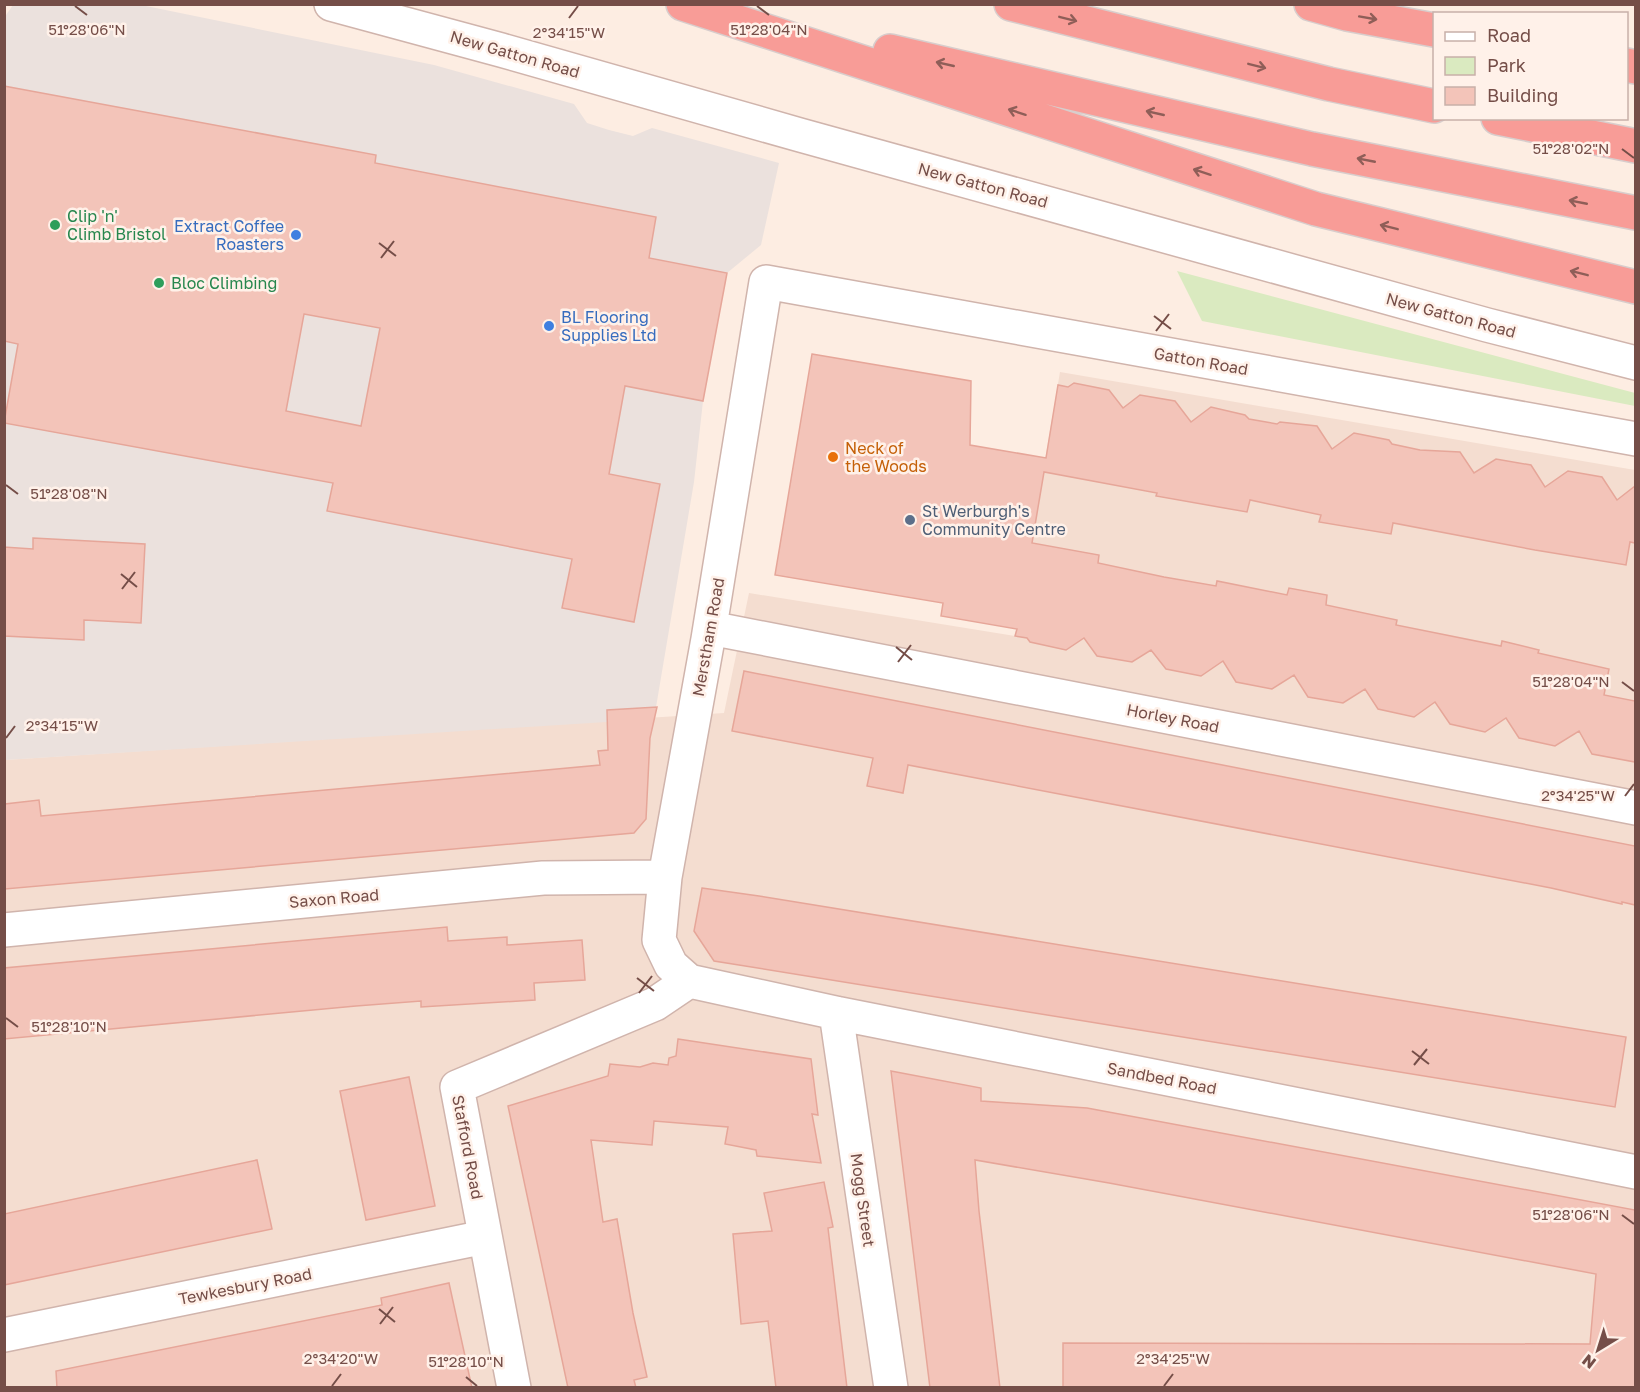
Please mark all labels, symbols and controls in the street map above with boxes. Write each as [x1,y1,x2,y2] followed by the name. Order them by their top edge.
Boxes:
[1433,12,1628,120] legend
[1058,13,1077,25] one-way arrow
[1358,13,1378,24] one-way arrow
[48,20,126,38] text: 51°28'06"N
[730,20,808,38] text: 51°28'04"N
[533,23,605,41] text: 2°34'15"W
[1487,24,1531,46] text: Road
[448,26,582,82] street label: New Gatton Road
[1487,54,1526,76] text: Park
[936,57,955,69] one-way arrow
[1247,61,1266,73] one-way arrow
[1487,84,1558,106] text: Building
[1008,106,1027,117] one-way arrow
[1146,107,1166,118] one-way arrow
[1532,139,1610,157] text: 51°28'02"N
[1357,154,1376,165] one-way arrow
[916,158,1050,212] street label: New Gatton Road
[1193,166,1212,177] one-way arrow
[1569,196,1588,207] one-way arrow
[67,206,166,244] place label: Clip 'n' Climb Bristol
[174,216,284,254] place label: Extract Coffee Roasters
[48,218,62,232] marker: Clip 'n' Climb Bristol
[1380,220,1399,232] one-way arrow
[289,228,303,242] marker: Extract Coffee Roasters
[1569,267,1588,279] one-way arrow
[171,273,277,293] place label: Bloc Climbing
[152,276,166,290] marker: Bloc Climbing
[1384,288,1518,342] street label: New Gatton Road
[561,307,657,345] place label: BL Flooring Supplies Ltd
[542,319,556,333] marker: BL Flooring Supplies Ltd
[1152,343,1250,379] street label: Gatton Road
[845,438,927,476] place label: Neck of the Woods
[826,450,840,464] marker: Neck of the Woods
[30,484,108,502] text: 51°28'08"N
[922,501,1066,539] place label: St Werburgh's Community Centre
[903,513,917,527] marker: St Werburgh's Community Centre
[688,576,728,698] street label: Merstham Road
[1532,672,1610,690] text: 51°28'04"N
[1125,699,1221,737] street label: Horley Road
[26,716,98,734] text: 2°34'15"W
[1541,786,1615,804] text: 2°34'25"W
[288,884,380,912] street label: Saxon Road
[31,1017,107,1035] text: 51°28'10"N
[1106,1058,1218,1098] street label: Sandbed Road
[448,1093,488,1201] street label: Stafford Road
[847,1152,879,1248] street label: Mogg Street
[1532,1205,1610,1223] text: 51°28'06"N
[177,1263,313,1309] street label: Tewkesbury Road
[1568,1320,1628,1380] north arrow
[304,1349,378,1367] text: 2°34'20"W
[1136,1349,1210,1367] text: 2°34'25"W
[1578,1350,1600,1373] text: N
[428,1352,504,1370] text: 51°28'10"N

